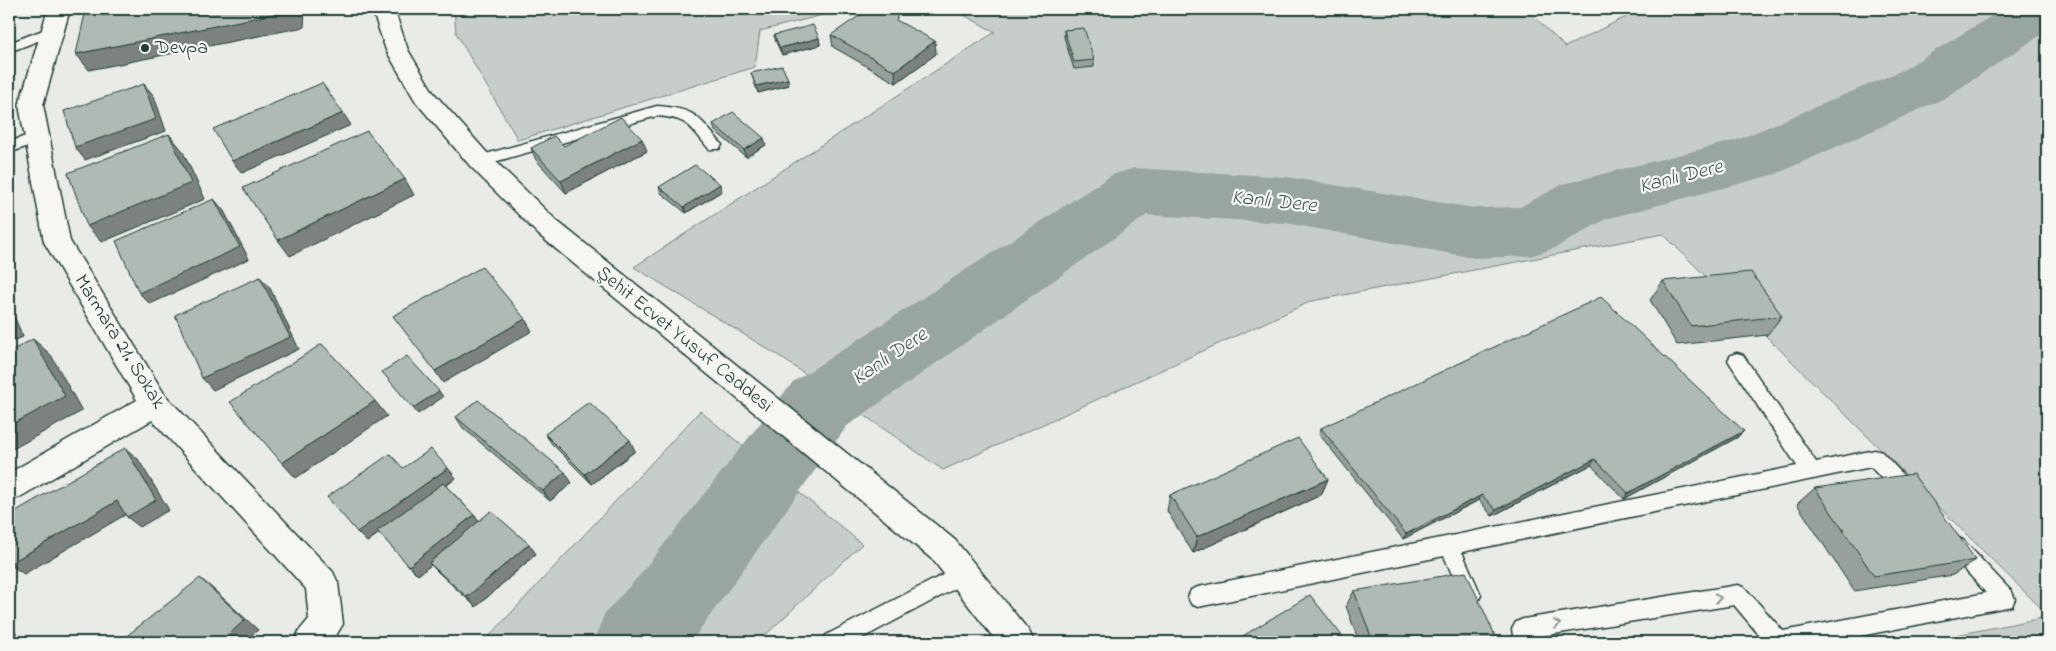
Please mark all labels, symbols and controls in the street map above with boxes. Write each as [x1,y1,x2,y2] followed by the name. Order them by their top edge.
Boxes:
[154,34,208,63] place label: Devpa
[139,42,151,54] marker: Devpa
[1636,152,1727,202] water label: Kanlı Dere
[1230,183,1319,222] water label: Kanlı Dere
[589,259,779,421] street label: Şehit Ecvet Yusuf Caddesi
[66,269,172,415] street label: Marmara 21. Sokak
[846,320,935,393] water label: Kanlı Dere
[1713,594,1722,604] one-way arrow
[1553,619,1562,629] one-way arrow

